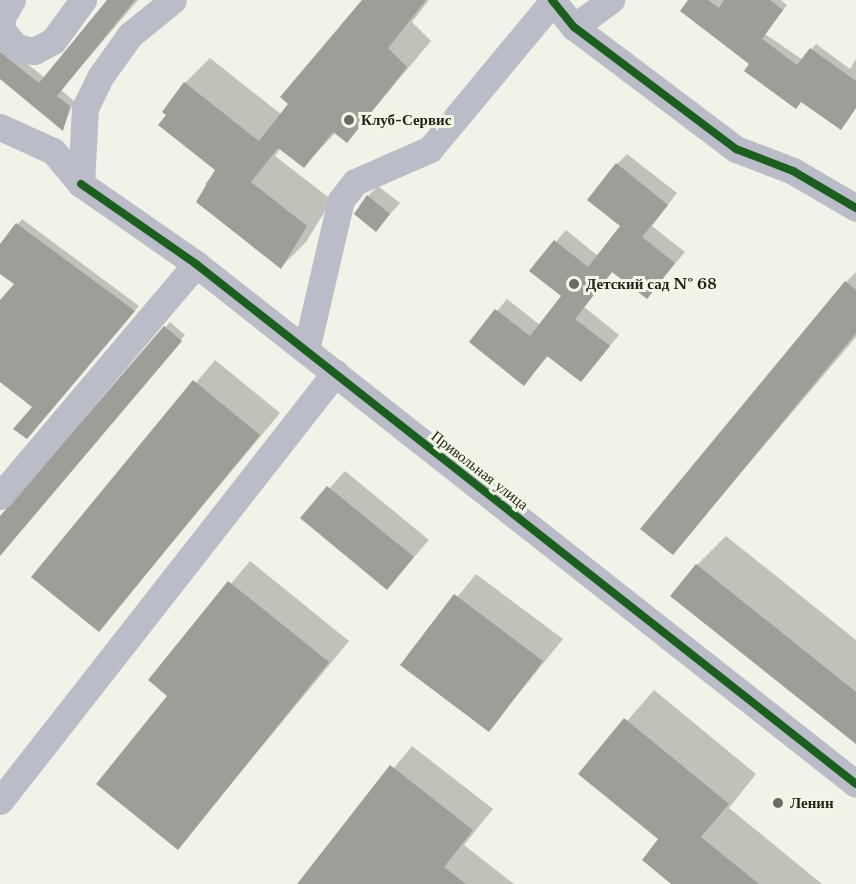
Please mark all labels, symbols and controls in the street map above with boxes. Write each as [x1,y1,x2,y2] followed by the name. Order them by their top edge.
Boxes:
[361,111,451,129] place label: Клуб-Сервис
[342,113,356,127] marker: Клуб-Сервис
[586,275,717,293] place label: Детский сад № 68
[567,277,581,291] marker: Детский сад № 68
[428,427,532,513] street label: Привольная улица
[790,794,834,812] place label: Ленин
[771,796,785,810] marker: Ленин

